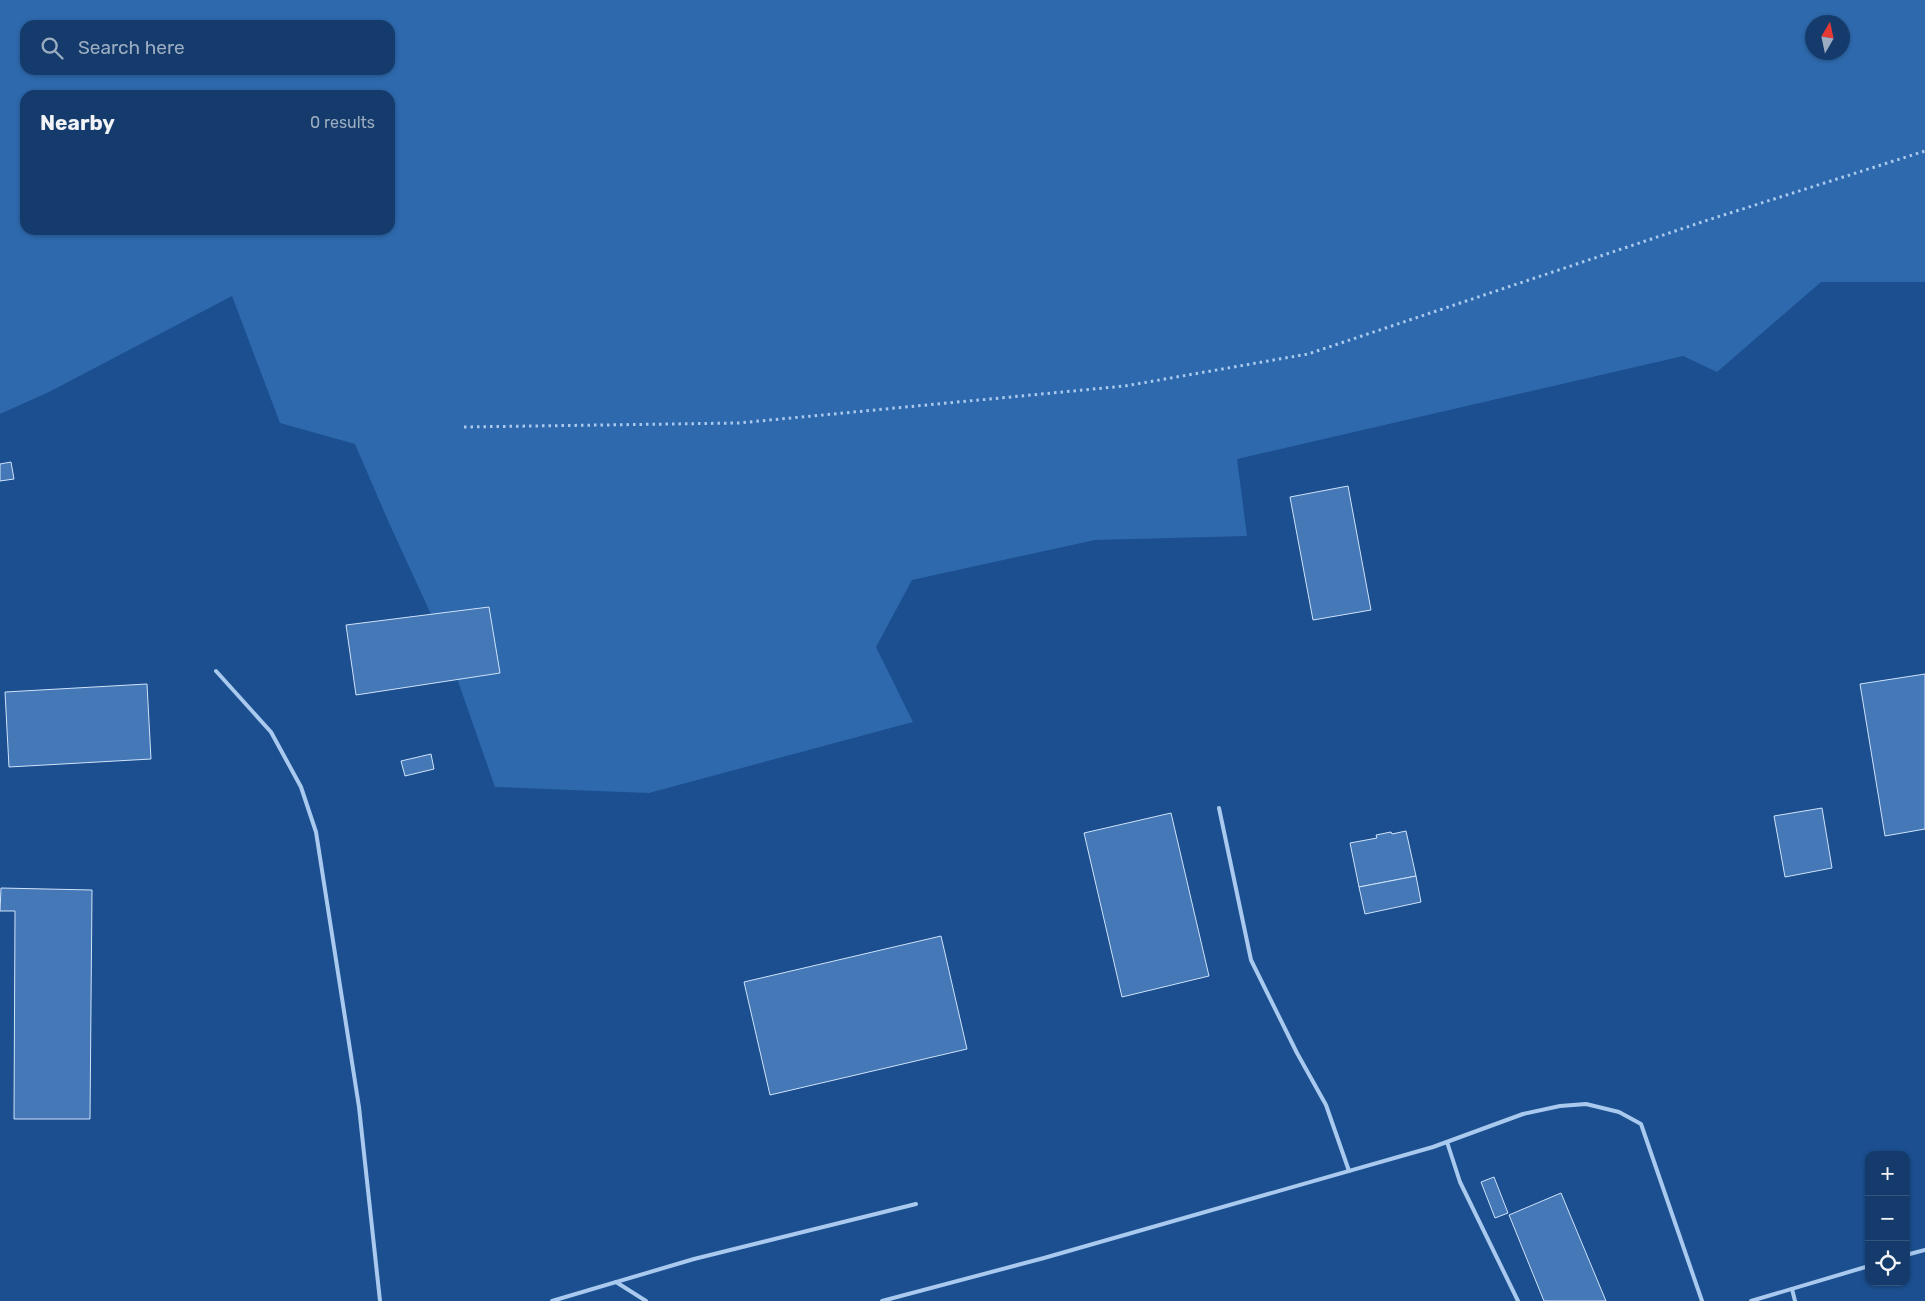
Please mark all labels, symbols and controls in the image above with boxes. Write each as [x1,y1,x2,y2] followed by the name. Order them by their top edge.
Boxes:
[1805,15,1850,60] north arrow
[20,20,395,75] search box
[38,34,66,62] icon: search
[78,36,185,59] text: Search here
[40,110,115,135] text: Nearby
[310,113,375,132] text: 0 results
[1865,1151,1910,1286] map controls
[1865,1151,1910,1196] button: +
[1865,1196,1910,1241] button: −
[1865,1241,1910,1286] button: locate

